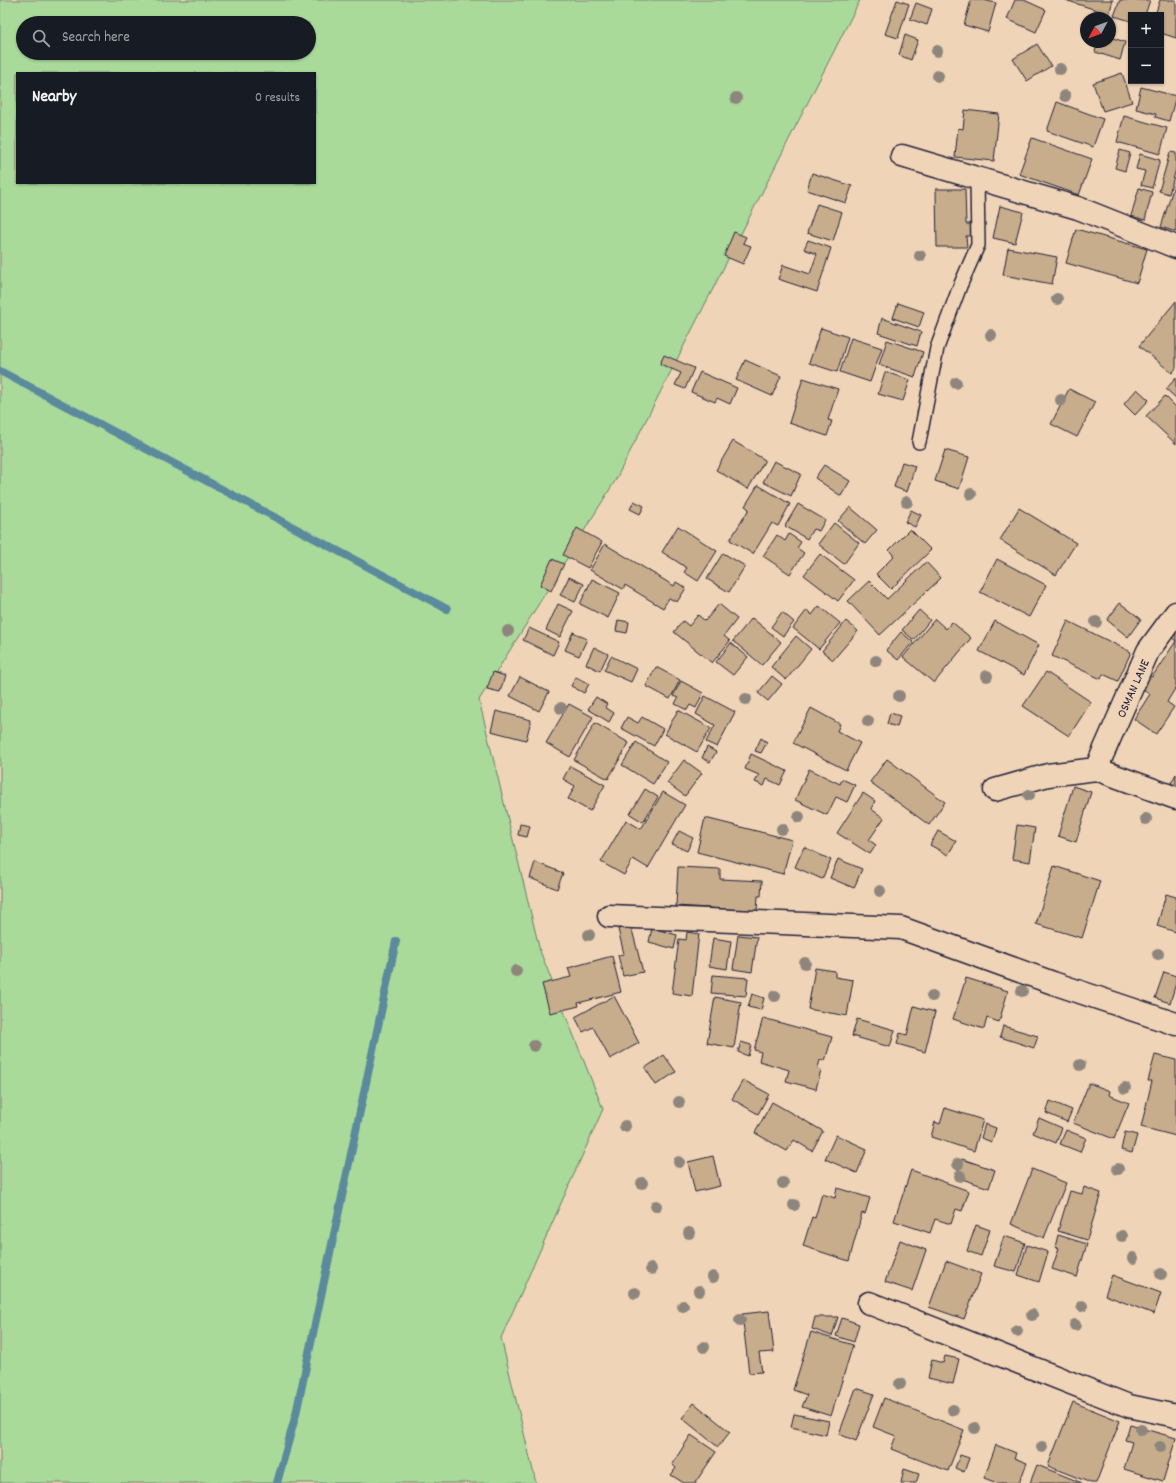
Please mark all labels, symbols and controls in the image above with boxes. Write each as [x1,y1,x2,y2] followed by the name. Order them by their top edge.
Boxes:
[1080,12,1116,48] north arrow
[1128,12,1164,84] map controls
[1128,12,1164,48] button: +
[16,16,316,60] search box
[30,27,52,49] icon: search
[62,27,130,49] text: Search here
[1128,48,1164,84] button: −
[32,86,76,110] text: Nearby
[255,89,300,108] text: 0 results
[1113,657,1156,721] street label: OSMAN LANE

